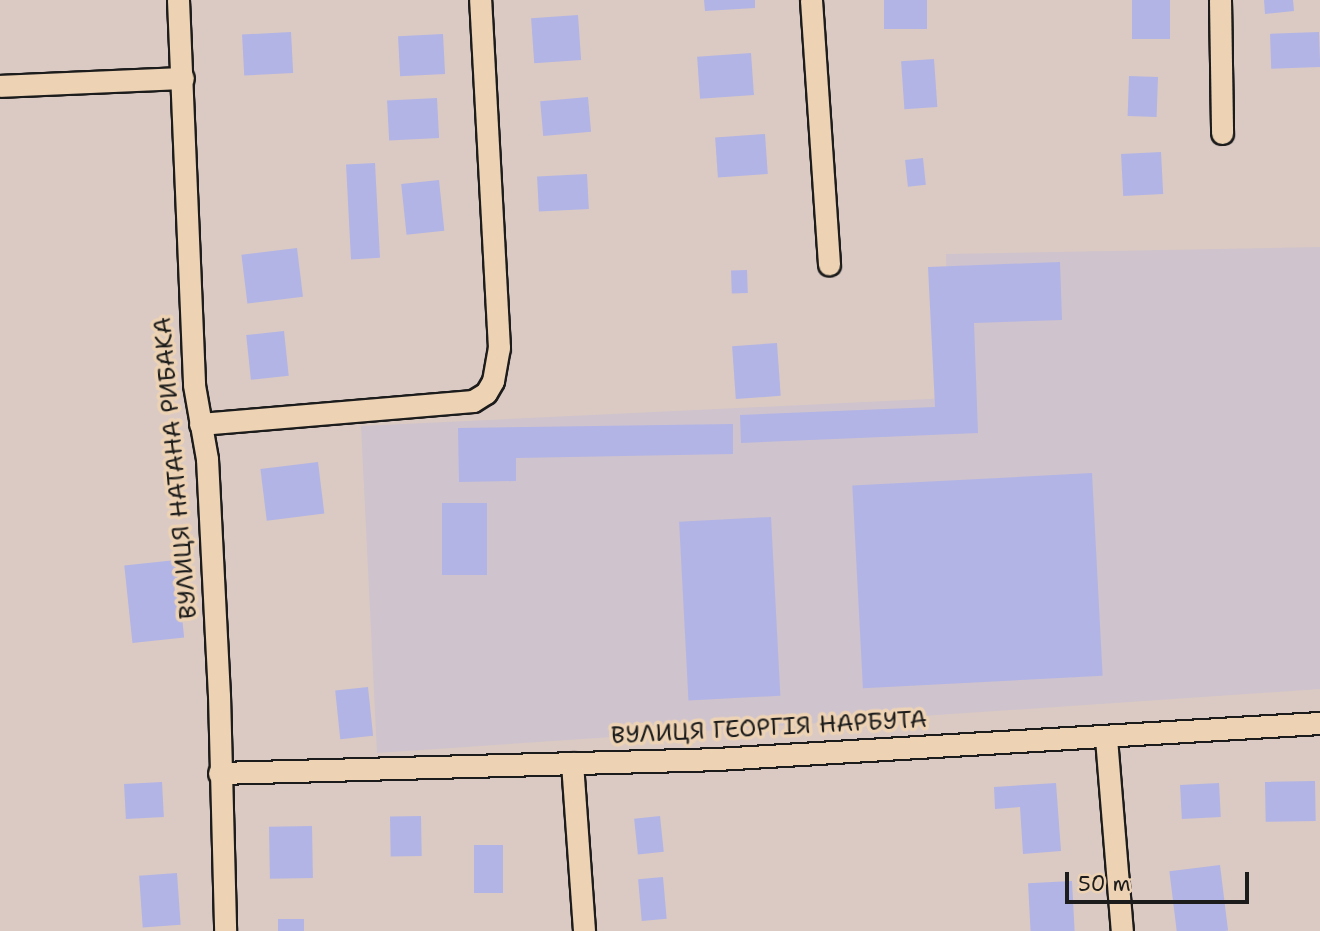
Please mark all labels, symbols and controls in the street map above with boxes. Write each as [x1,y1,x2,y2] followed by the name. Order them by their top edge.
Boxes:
[148,316,204,620] street label: ВУЛИЦЯ НАТАНА РИБАКА
[610,705,928,751] street label: ВУЛИЦЯ ГЕОРГІЯ НАРБУТА
[1068,858,1252,902] scale bar
[1078,870,1131,898] text: 50 m

